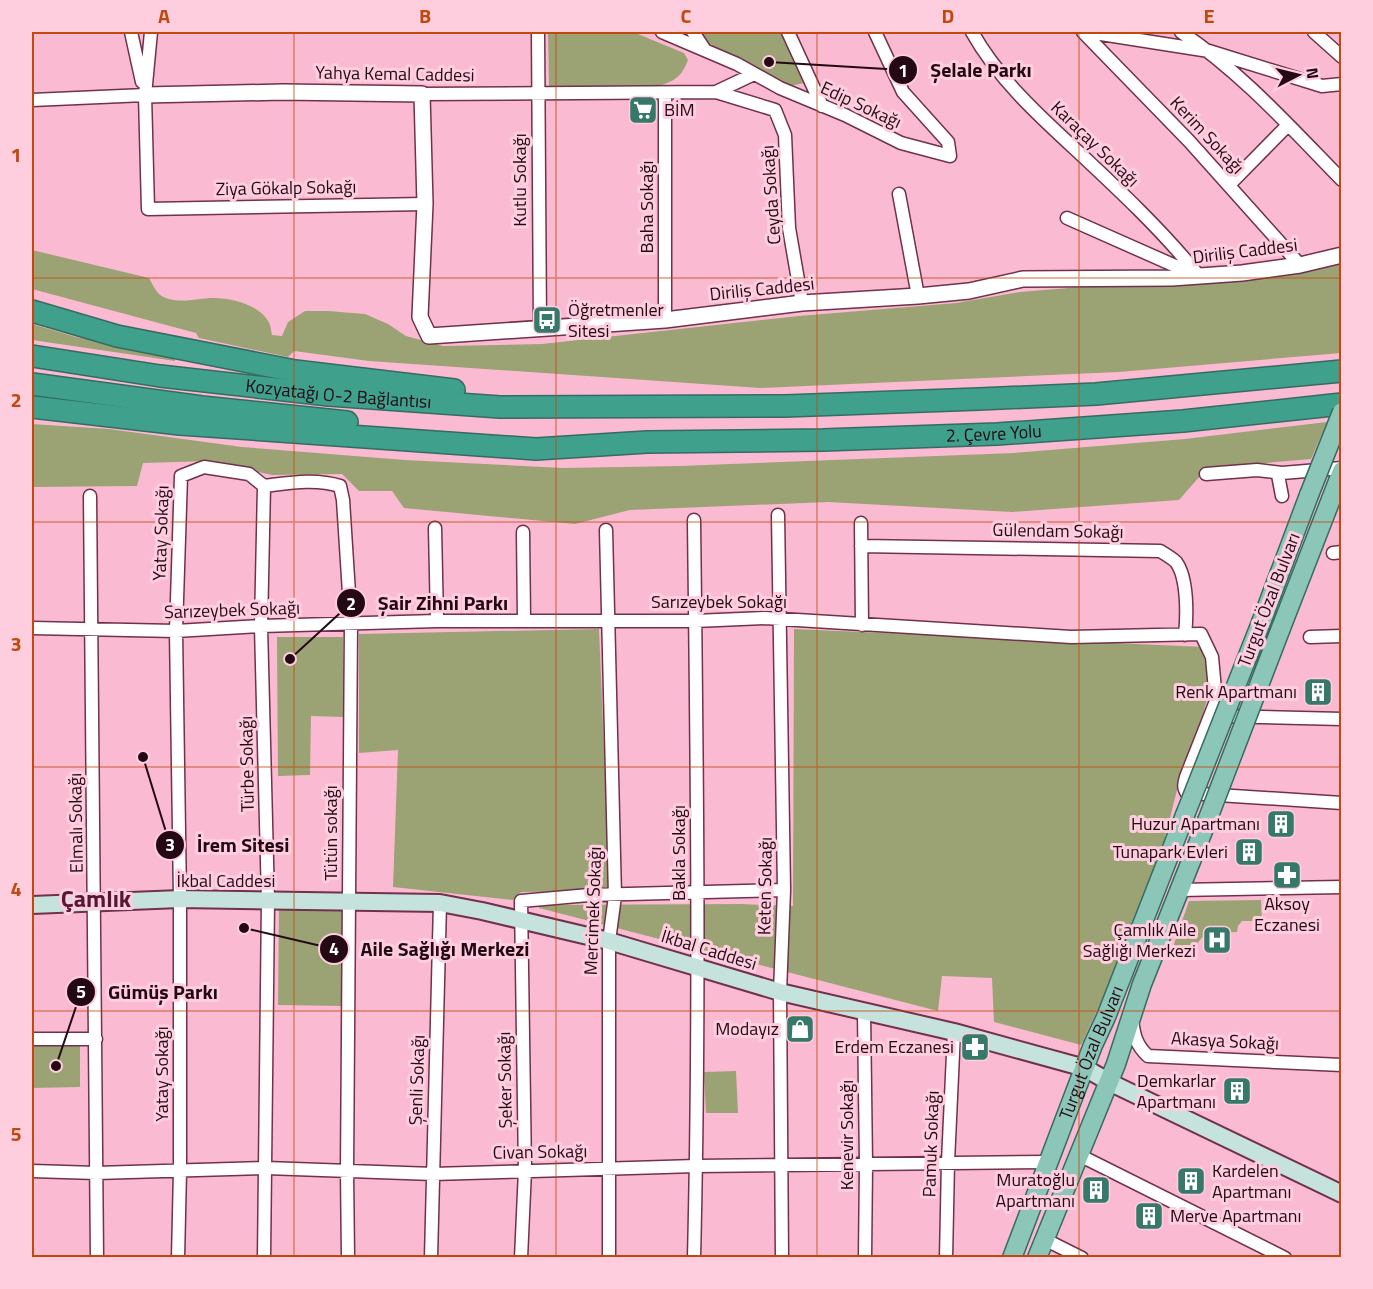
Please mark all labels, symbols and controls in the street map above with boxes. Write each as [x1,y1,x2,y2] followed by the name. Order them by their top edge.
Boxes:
[158,0,170,31] text: A
[419,0,431,31] text: B
[681,0,692,31] text: C
[942,0,954,31] text: D
[1203,0,1215,31] text: E
[1268,45,1328,105] north arrow
[888,51,1043,89] callout: Şelale Parkı
[930,54,1032,85] text: Şelale Parkı
[898,57,908,84] text: 1
[315,59,475,88] street label: Yahya Kemal Caddesi
[1300,66,1325,80] text: N
[816,74,906,135] street label: Edip Sokağı
[1164,90,1251,180] street label: Kerim Sokağı
[627,94,659,126] supermarket icon: BİM
[1045,94,1146,193] street label: Karaçay Sokağı
[664,96,695,123] place label: BİM
[506,133,533,227] street label: Kutlu Sokağı
[10,139,22,170] text: 1
[754,144,787,246] street label: Ceyda Sokağı
[633,161,660,253] street label: Baha Sokağı
[215,173,357,202] street label: Ziya Gökalp Sokağı
[1191,231,1299,270] street label: Diriliş Caddesi
[708,270,816,307] street label: Diriliş Caddesi
[568,296,664,344] place label: Öğretmenler Sitesi
[531,304,563,336] bus stop icon: Öğretmenler Sitesi
[244,372,432,415] street label: Kozyatağı O-2 Bağlantısı
[10,384,22,415] text: 2
[945,417,1043,449] street label: 2. Çevre Yolu
[145,485,176,581] street label: Yatay Sokağı
[992,516,1124,545] street label: Gülendam Sokağı
[1230,529,1307,671] street label: Turgut Özal Bulvarı
[336,584,521,622] callout: Şair Zihni Parkı
[378,587,508,618] text: Şair Zihni Parkı
[651,588,787,615] street label: Sarızeybek Sokağı
[346,590,356,617] text: 2
[164,594,300,625] street label: Sarızeybek Sokağı
[10,628,22,659] text: 3
[1302,676,1334,708] building icon: Renk Apartmanı
[1175,678,1297,705] place label: Renk Apartmanı
[232,716,261,812] street label: Türbe Sokağı
[61,773,90,873] street label: Elmalı Sokağı
[317,785,344,881] street label: Tütün sokağı
[665,805,692,901] street label: Bakla Sokağı
[1265,808,1297,840] building icon: Huzur Apartmanı
[1131,810,1260,837] place label: Huzur Apartmanı
[155,826,301,864] callout: İrem Sitesi
[197,829,289,860] text: İrem Sitesi
[165,831,175,858] text: 3
[1233,836,1265,868] building icon: Tunapark Evleri
[750,837,779,935] street label: Keten Sokağı
[1113,838,1228,865] place label: Tunapark Evleri
[577,846,608,976] street label: Mercimek Sokağı
[1271,859,1303,891] pharmacy icon: Aksoy Eczanesi
[177,867,275,894] street label: İkbal Caddesi
[10,873,22,904] text: 4
[61,880,132,916] district label: Çamlık
[1254,890,1320,938] place label: Aksoy Eczanesi
[1083,916,1196,964] place label: Çamlık Aile Sağlığı Merkezi
[658,922,760,977] street label: İkbal Caddesi
[1201,924,1233,956] hospital icon: Çamlık Aile Sağlığı Merkezi
[319,930,542,968] callout: Aile Sağlığı Merkezi
[360,933,530,964] text: Aile Sağlığı Merkezi
[329,935,339,962] text: 4
[66,973,230,1011] callout: Gümüş Parkı
[108,976,218,1007] text: Gümüş Parkı
[76,978,86,1005] text: 5
[1052,982,1130,1124] street label: Turgut Özal Bulvarı
[784,1013,816,1045] shop icon: Modayız
[715,1015,779,1042] place label: Modayız
[1170,1024,1280,1057] street label: Akasya Sokağı
[148,1026,175,1122] street label: Yatay Sokağı
[490,1031,519,1129] street label: Şeker Sokağı
[959,1031,991,1063] pharmacy icon: Erdem Eczanesi
[835,1033,954,1060] place label: Erdem Eczanesi
[401,1034,432,1126] street label: Şenli Sokağı
[1137,1067,1216,1115] place label: Demkarlar Apartmanı
[1221,1075,1253,1107] building icon: Demkarlar Apartmanı
[833,1080,860,1190] street label: Kenevir Sokağı
[915,1090,946,1198] street label: Pamuk Sokağı
[10,1118,22,1149] text: 5
[492,1137,588,1166] street label: Civan Sokağı
[1212,1157,1291,1205] place label: Kardelen Apartmanı
[1175,1165,1207,1197] building icon: Kardelen Apartmanı
[996,1166,1075,1214] place label: Muratoğlu Apartmanı
[1080,1174,1112,1206] building icon: Muratoğlu Apartmanı
[1133,1200,1165,1232] building icon: Merve Apartmanı
[1170,1202,1301,1229] place label: Merve Apartmanı

